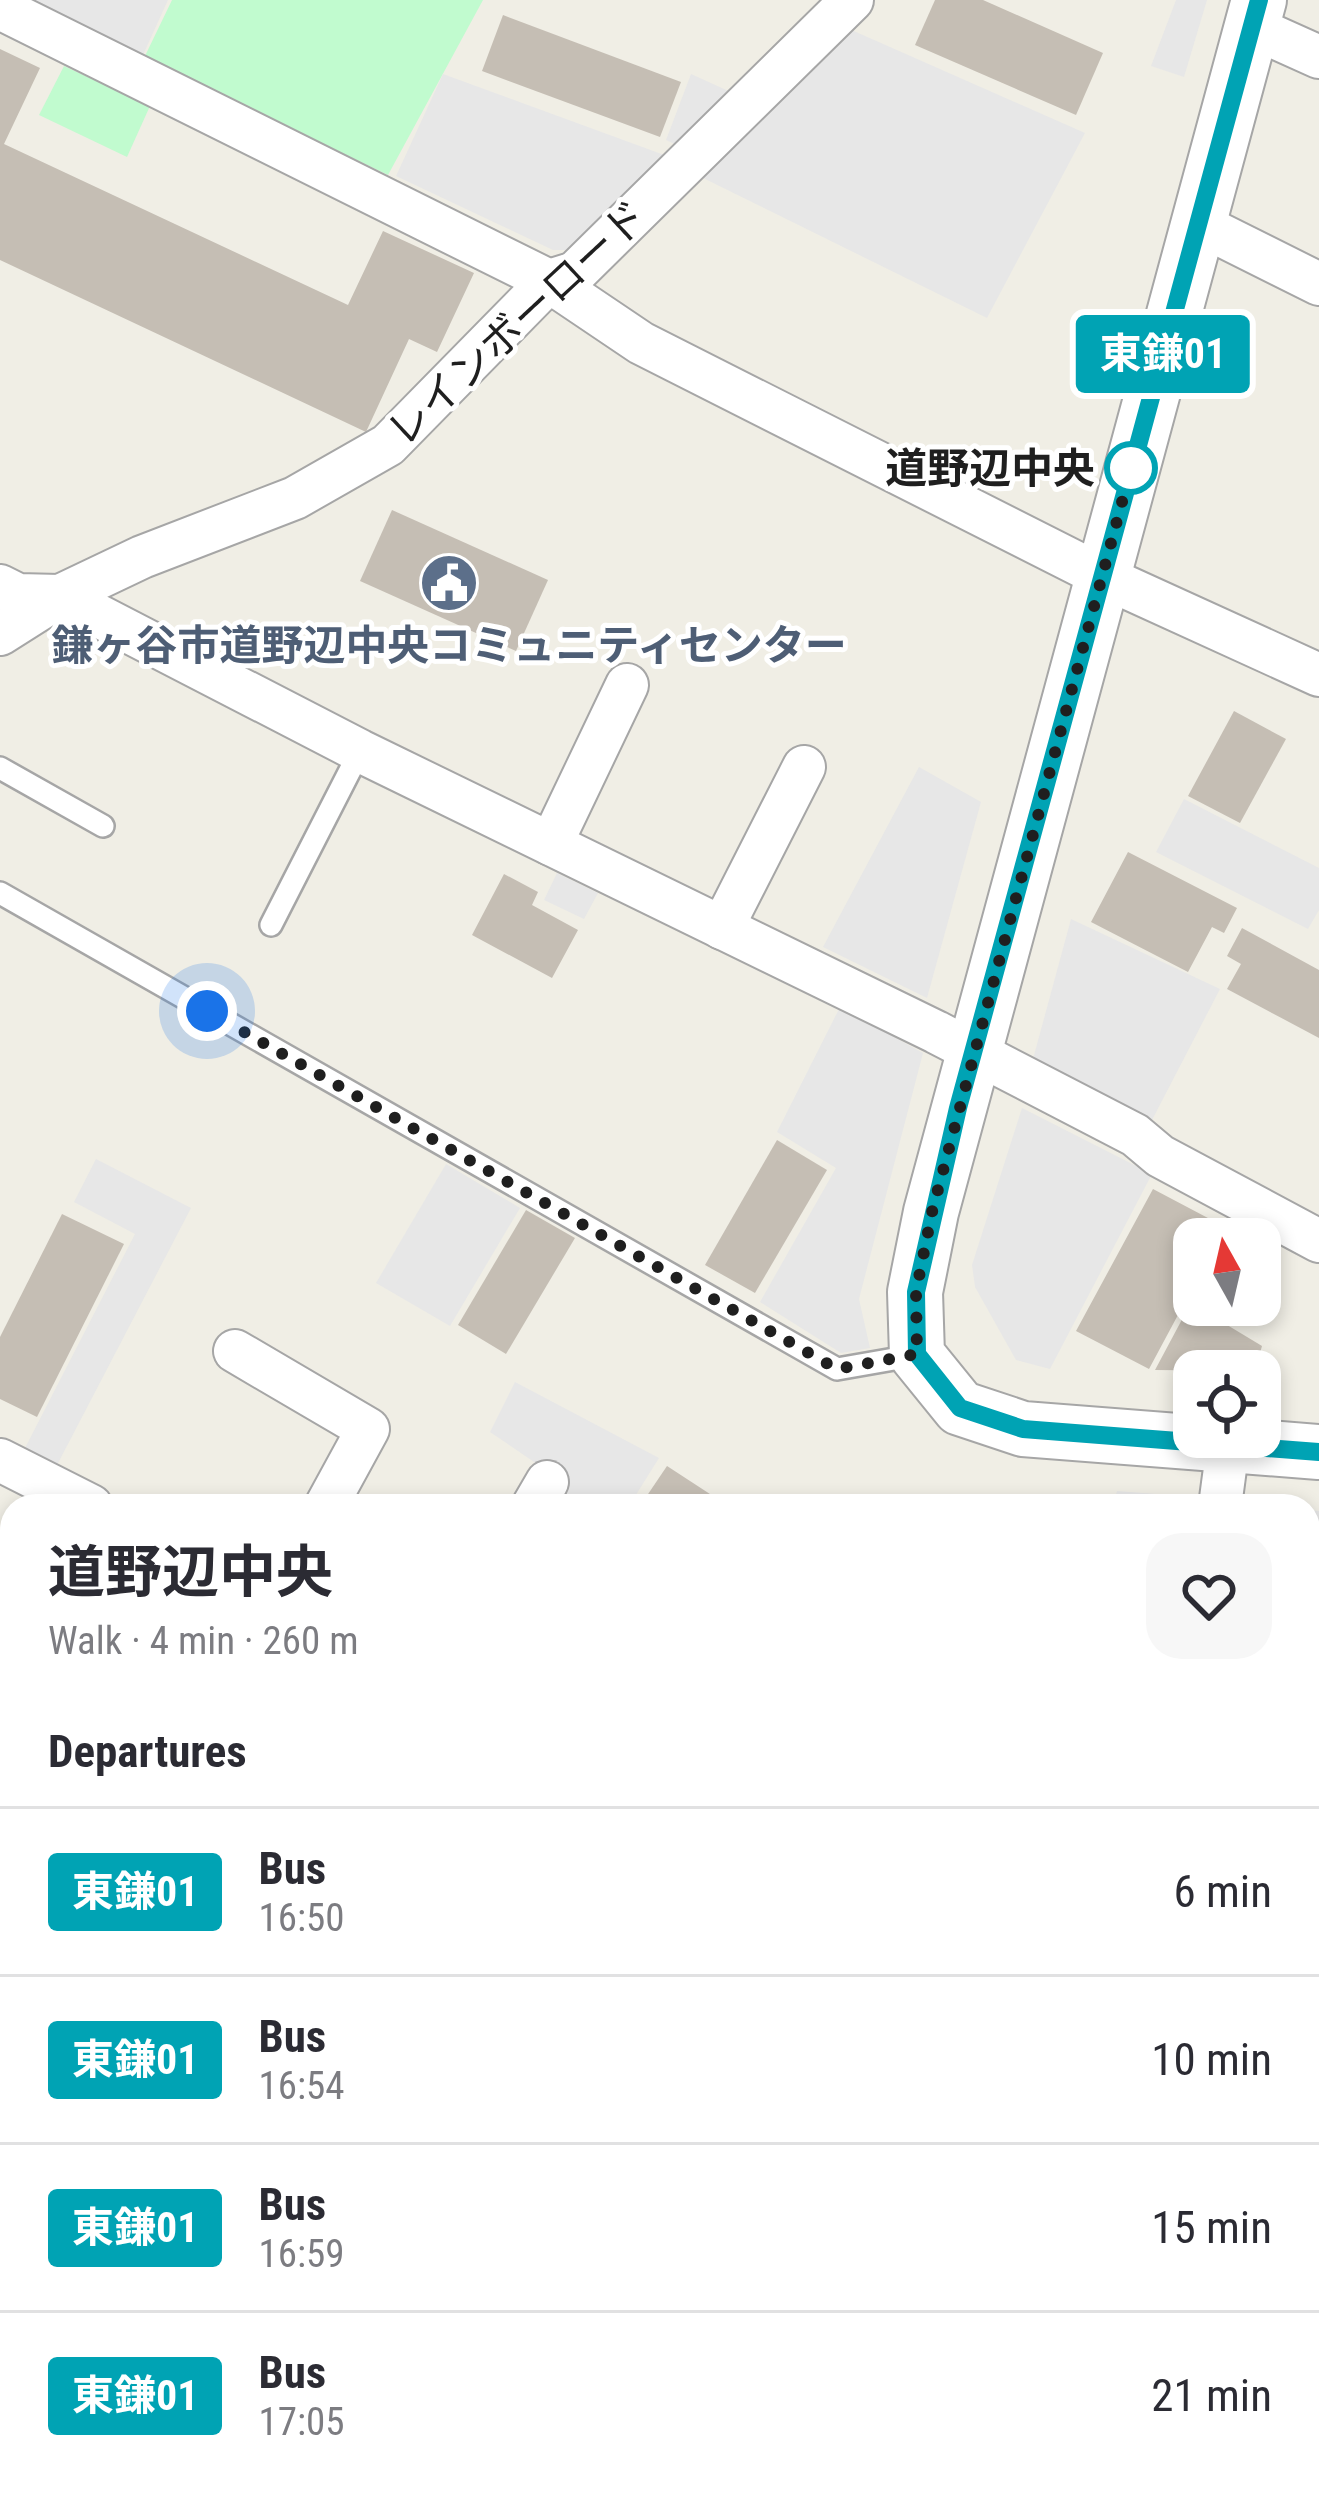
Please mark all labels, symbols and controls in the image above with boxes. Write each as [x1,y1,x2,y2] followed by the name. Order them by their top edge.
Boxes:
[378,191,657,456] street label: レインボーロード
[1079,315,1247,393] line badge: 東鎌01
[1100,329,1226,378] text: 東鎌01
[1106,443,1156,493] marker: 道野辺中央
[885,444,1095,493] place label: 道野辺中央
[418,552,480,614] public building icon: 鎌ヶ谷市道野辺中央コミュニティセンター
[51,621,847,670] place label: 鎌ヶ谷市道野辺中央コミュニティセンター
[177,981,237,1041] your location
[1173,1218,1281,1326] north arrow
[1173,1218,1281,1458] map controls
[1173,1350,1281,1458] button: locate
[1146,1533,1272,1659] button: heart
[48,1539,333,1606] text: 道野辺中央
[48,1618,359,1664] text: Walk · 4 min · 260 m
[48,1725,247,1778] text: Departures
[258,1842,326,1895] text: Bus
[1173,1865,1272,1918] text: 6 min
[72,1867,198,1916] text: 東鎌01
[258,1895,345,1941] text: 16:50
[258,2010,326,2063] text: Bus
[1151,2033,1272,2086] text: 10 min
[72,2035,198,2084] text: 東鎌01
[258,2063,345,2109] text: 16:54
[258,2178,326,2231] text: Bus
[1151,2201,1272,2254] text: 15 min
[72,2203,198,2252] text: 東鎌01
[258,2231,345,2277] text: 16:59
[258,2346,326,2399] text: Bus
[1151,2369,1272,2422] text: 21 min
[72,2371,198,2420] text: 東鎌01
[258,2399,345,2445] text: 17:05

